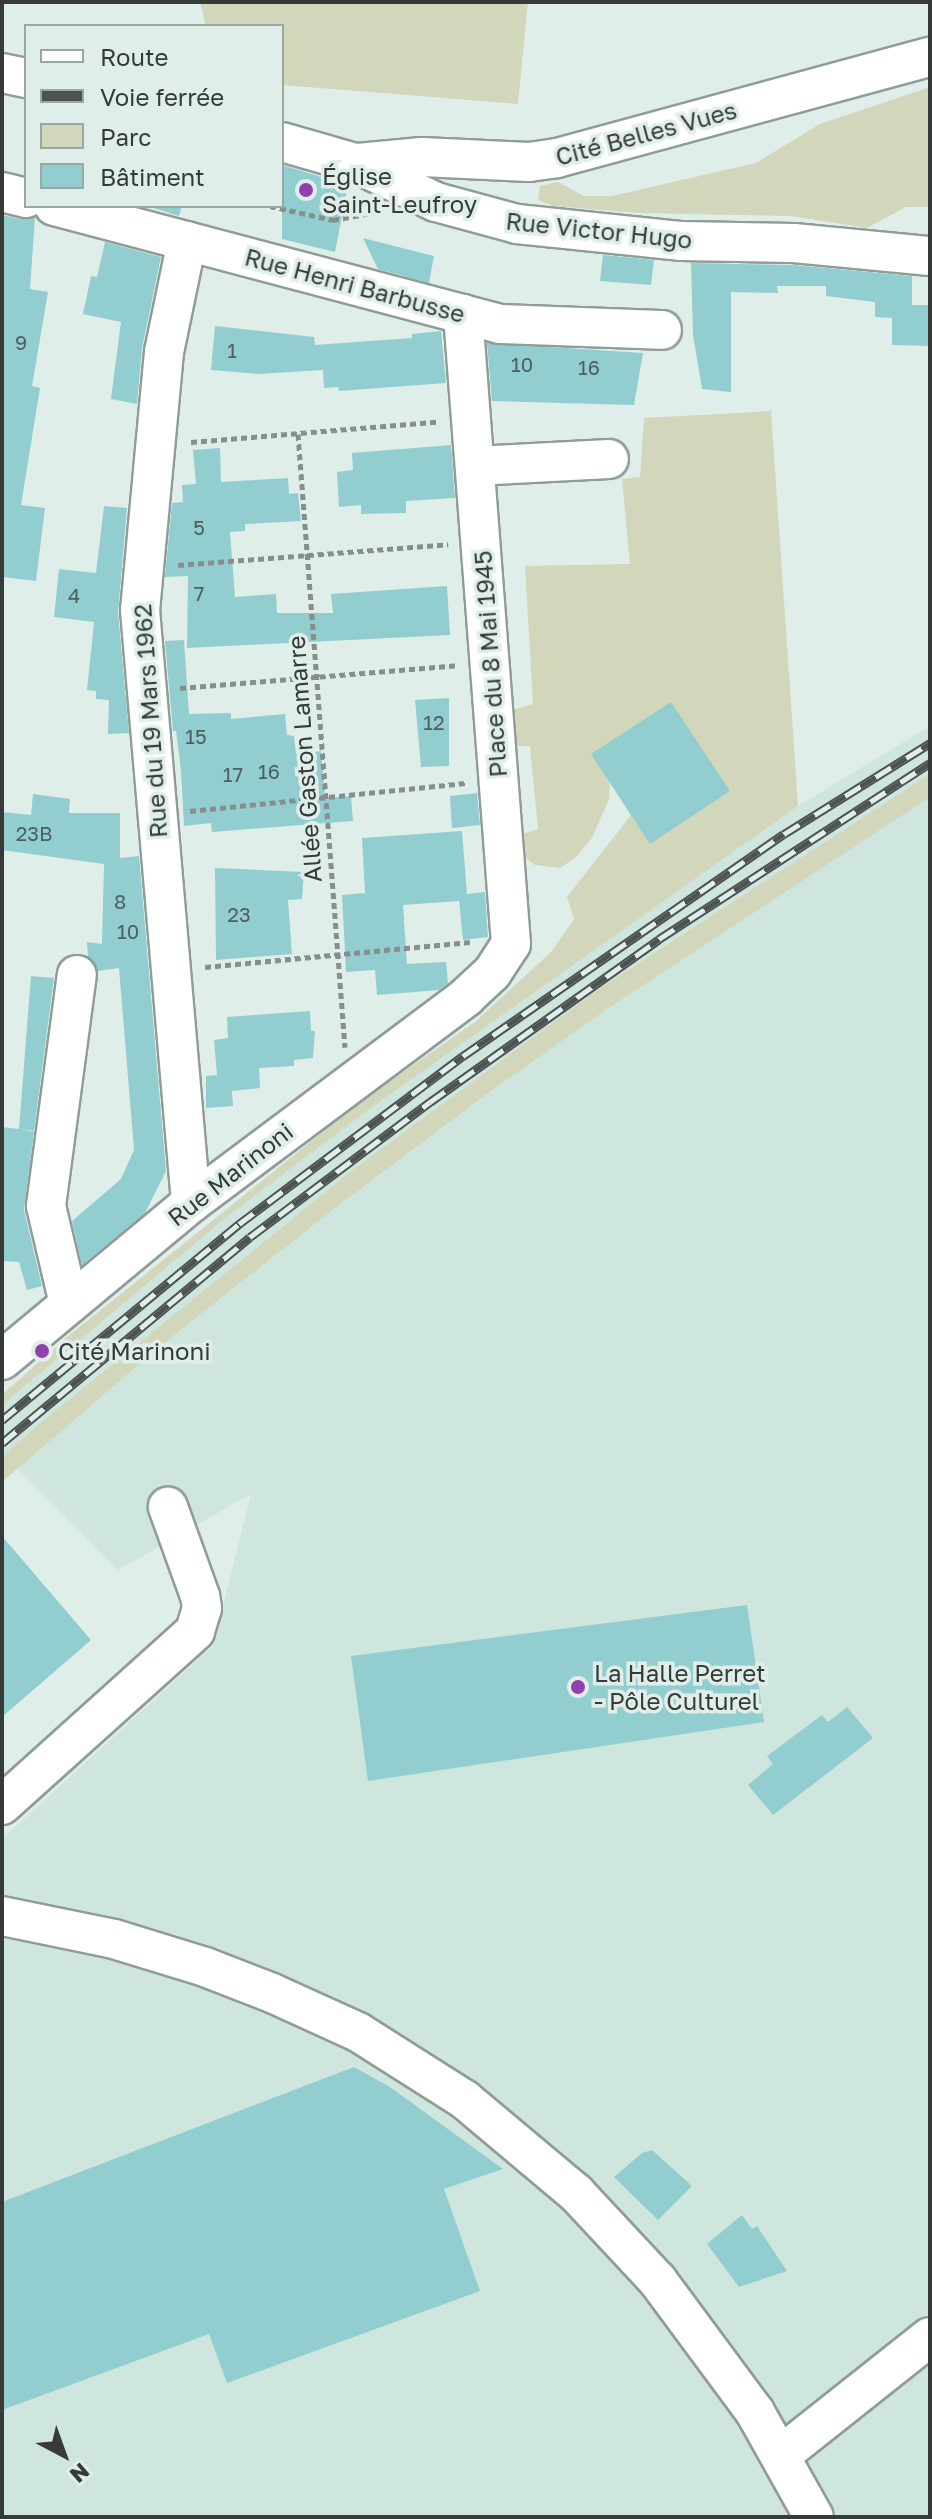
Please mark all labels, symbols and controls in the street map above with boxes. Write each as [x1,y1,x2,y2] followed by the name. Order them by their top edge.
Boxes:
[24,24,284,208] legend
[100,42,169,71] text: Route
[100,82,224,111] text: Voie ferrée
[552,95,740,171] street label: Cité Belles Vues
[100,122,151,151] text: Parc
[100,162,205,191] text: Bâtiment
[322,162,477,218] place label: Église Saint-Leufroy
[297,181,315,199] marker: Église Saint-Leufroy
[504,206,694,254] street label: Rue Victor Hugo
[242,242,468,328] street label: Rue Henri Barbusse
[15,330,27,354] house number: 9
[227,338,237,362] house number: 1
[511,352,533,376] house number: 10
[578,355,600,379] house number: 16
[193,515,205,539] house number: 5
[468,550,512,778] street label: Place du 8 Mai 1945
[194,581,204,605] house number: 7
[68,583,80,607] house number: 4
[127,603,173,839] street label: Rue du 19 Mars 1962
[281,635,327,883] street label: Allée Gaston Lamarre
[423,710,445,734] house number: 12
[185,724,207,748] house number: 15
[258,759,280,783] house number: 16
[223,762,243,786] house number: 17
[16,821,52,845] house number: 23B
[114,889,126,913] house number: 8
[227,902,251,926] house number: 23
[117,919,139,943] house number: 10
[162,1116,298,1232] street label: Rue Marinoni
[58,1337,211,1365] place label: Cité Marinoni
[33,1342,51,1360] marker: Cité Marinoni
[594,1659,766,1715] place label: La Halle Perret - Pôle Culturel
[569,1678,587,1696] marker: La Halle Perret - Pôle Culturel
[24,2415,104,2495] north arrow
[65,2458,95,2489] text: N

